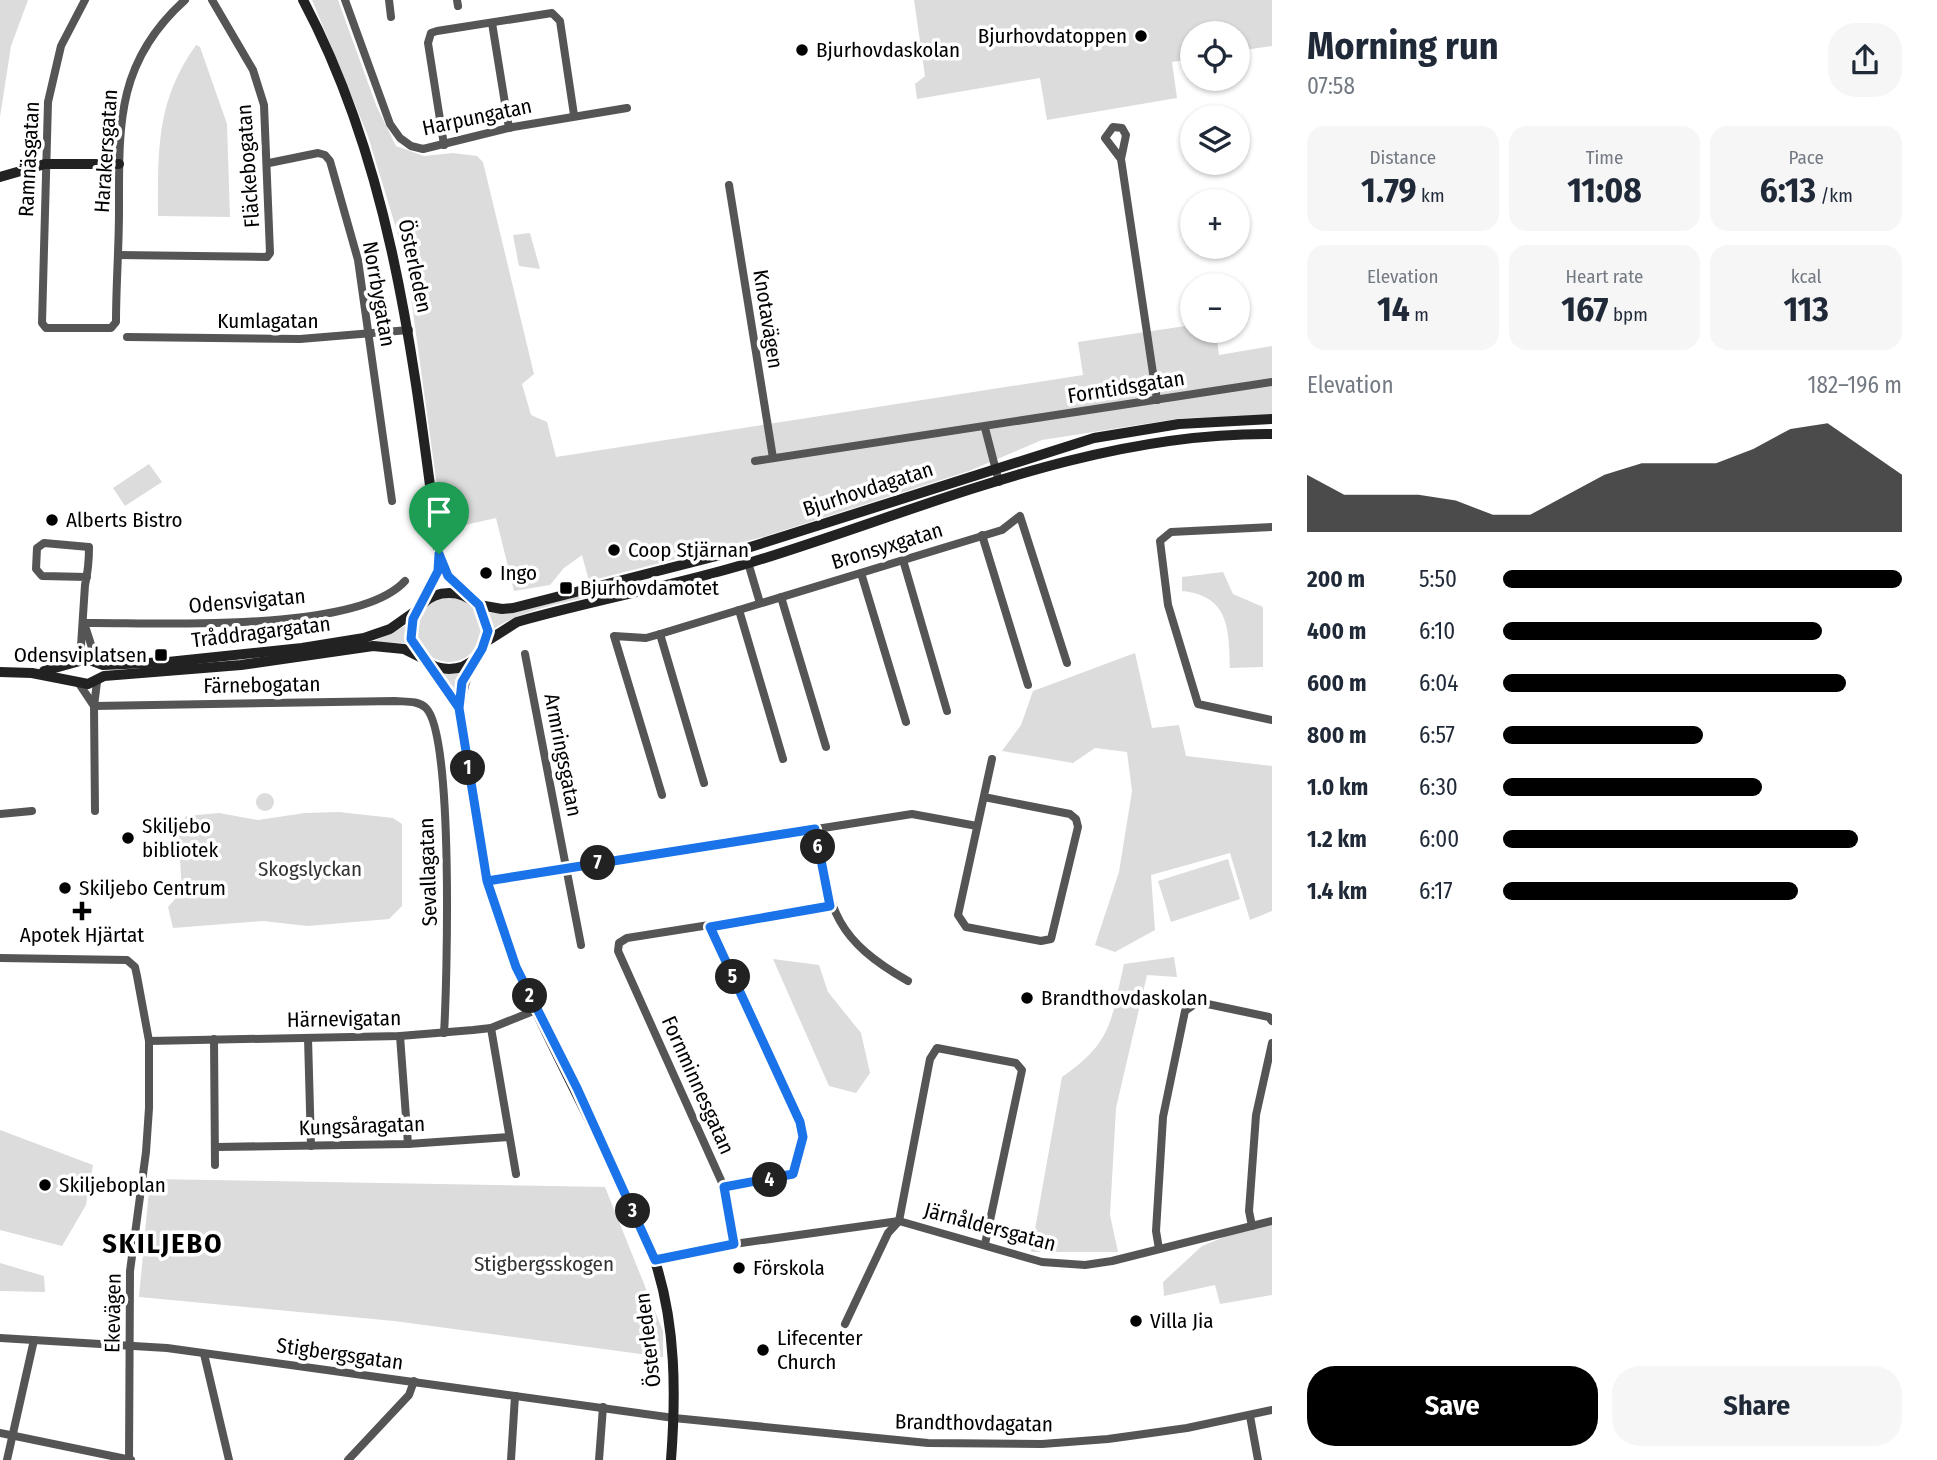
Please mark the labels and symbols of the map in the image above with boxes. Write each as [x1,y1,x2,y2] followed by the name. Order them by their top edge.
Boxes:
[978,23,1127,49] place label: Bjurhovdatoppen
[1133,28,1149,44] marker: Bjurhovdatoppen
[816,37,960,63] place label: Bjurhovdaskolan
[794,42,810,58] marker: Bjurhovdaskolan
[89,88,123,214] street label: Harakersgatan
[420,93,534,141] street label: Harpungatan
[13,101,45,217] street label: Ramnäsgatan
[231,103,265,229] street label: Fläckebogatan
[392,217,438,315] street label: Österleden
[357,239,401,349] street label: Norrbygatan
[747,268,789,370] street label: Knotavägen
[217,308,319,334] street label: Kumlagatan
[1066,365,1186,409] street label: Forntidsgatan
[800,456,936,522] street label: Bjurhovdagatan
[409,482,469,554] pin
[66,507,183,533] place label: Alberts Bistro
[44,512,60,528] marker: Alberts Bistro
[828,517,946,575] street label: Bronsyxgatan
[628,537,749,563] place label: Coop Stjärnan
[606,542,622,558] marker: Coop Stjärnan
[500,560,537,586] place label: Ingo
[478,565,494,581] marker: Ingo
[580,575,719,601] place label: Bjurhovdamotet
[558,580,574,596] marker: Bjurhovdamotet
[188,583,306,619] street label: Odensvigatan
[190,611,332,653] street label: Tråddragargatan
[14,642,147,668] place label: Odensviplatsen
[153,647,169,663] marker: Odensviplatsen
[203,671,321,699] street label: Färnebogatan
[538,691,588,819] street label: Armringsgatan
[450,750,486,786] pin: 1
[142,813,218,863] place label: Skiljebo bibliotek
[413,817,443,927] street label: Sevallagatan
[120,830,136,846] marker: Skiljebo bibliotek
[800,830,836,864] pin: 6
[580,846,616,880] pin: 7
[258,856,362,882] park label: Skogslyckan
[79,875,226,901] place label: Skiljebo Centrum
[57,880,73,896] marker: Skiljebo Centrum
[74,903,90,919] marker: Apotek Hjärtat
[20,922,144,948] place label: Apotek Hjärtat
[716,960,750,995] pin: 5
[512,978,548,1014] pin: 2
[1041,985,1208,1011] place label: Brandthovdaskolan
[1019,990,1035,1006] marker: Brandthovdaskolan
[287,1005,401,1033] street label: Härnevigatan
[656,1012,740,1158] street label: Fornminnesgatan
[298,1111,426,1141] street label: Kungsåragatan
[752,1162,788,1198] pin: 4
[59,1172,166,1198] place label: Skiljeboplan
[37,1177,53,1193] marker: Skiljeboplan
[616,1194,650,1228] pin: 3
[921,1197,1059,1257] street label: Järnåldersgatan
[102,1227,224,1260] district label: SKILJEBO
[474,1251,614,1277] park label: Stigbergsskogen
[753,1255,825,1281] place label: Förskola
[731,1260,747,1276] marker: Förskola
[99,1273,127,1353] street label: Ekevägen
[629,1291,667,1389] street label: Österleden
[1150,1308,1214,1334] place label: Villa Jia
[1128,1313,1144,1329] marker: Villa Jia
[777,1325,863,1375] place label: Lifecenter Church
[275,1332,405,1376] street label: Stigbergsgatan
[755,1342,771,1358] marker: Lifecenter Church
[895,1409,1053,1437] street label: Brandthovdagatan

